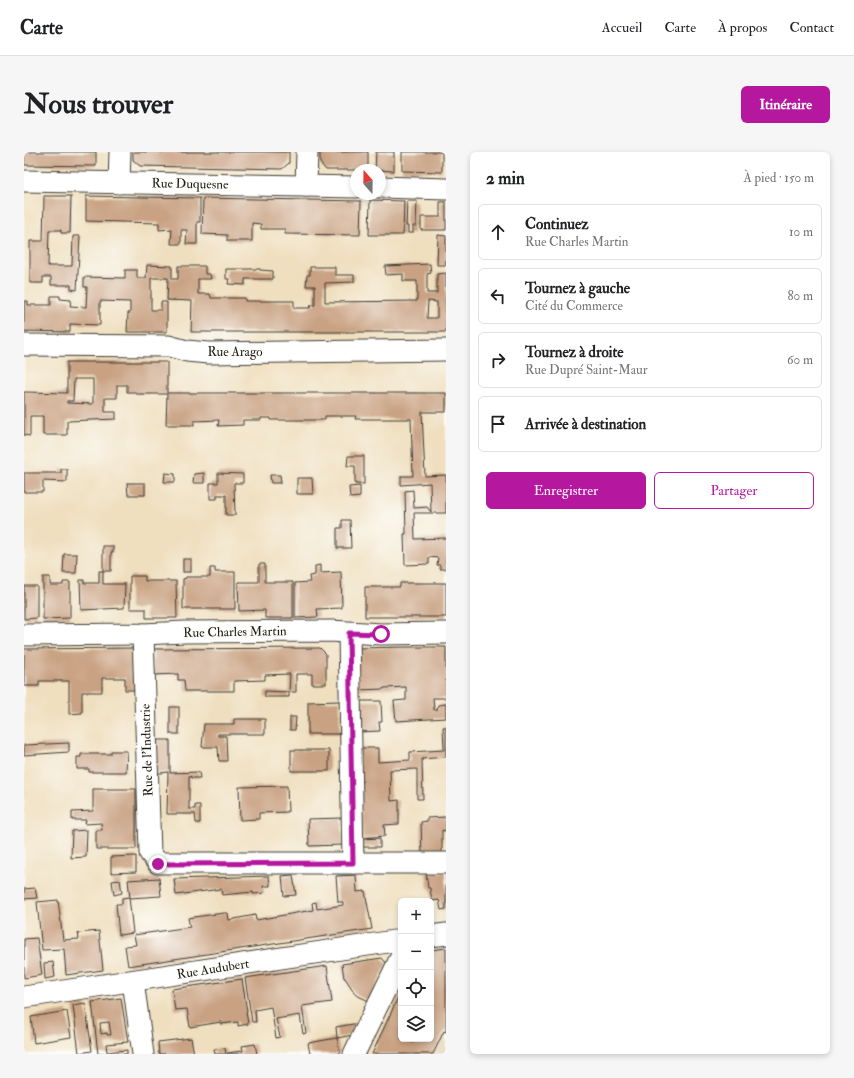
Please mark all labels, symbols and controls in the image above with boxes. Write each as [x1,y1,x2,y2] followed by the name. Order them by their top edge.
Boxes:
[20,16,63,40] text: Carte
[602,19,642,36] text: Accueil
[664,19,696,36] text: Carte
[718,19,767,36] text: À propos
[789,19,834,36] text: Contact
[741,86,830,123] button: Itinéraire
[24,87,173,122] text: Nous trouver
[350,164,386,200] north arrow
[486,168,525,189] text: 2 min
[744,170,814,186] text: À pied · 150 m
[151,175,229,193] street label: Rue Duquesne
[525,215,589,234] text: Continuez
[487,221,509,243] icon: ahead
[789,224,813,240] text: 10 m
[525,234,629,250] text: Rue Charles Martin
[525,279,630,298] text: Tournez à gauche
[487,285,509,307] icon: left
[787,288,813,304] text: 80 m
[525,298,623,314] text: Cité du Commerce
[525,343,624,362] text: Tournez à droite
[207,344,263,360] street label: Rue Arago
[487,349,509,371] icon: right
[787,352,813,368] text: 60 m
[525,362,648,378] text: Rue Dupré Saint-Maur
[487,413,509,435] icon: arrive
[525,415,646,434] text: Arrivée à destination
[486,472,646,509] button: Enregistrer
[654,472,814,509] button: Partager
[183,623,287,641] street label: Rue Charles Martin
[372,625,390,643] route start
[137,703,157,797] street label: Rue de l'Industrie
[149,855,167,873] route end
[398,898,434,1042] map controls
[398,898,434,934] button: +
[398,934,434,970] button: −
[176,955,250,983] street label: Rue Audubert
[398,970,434,1006] button: locate
[398,1006,434,1042] button: layers

